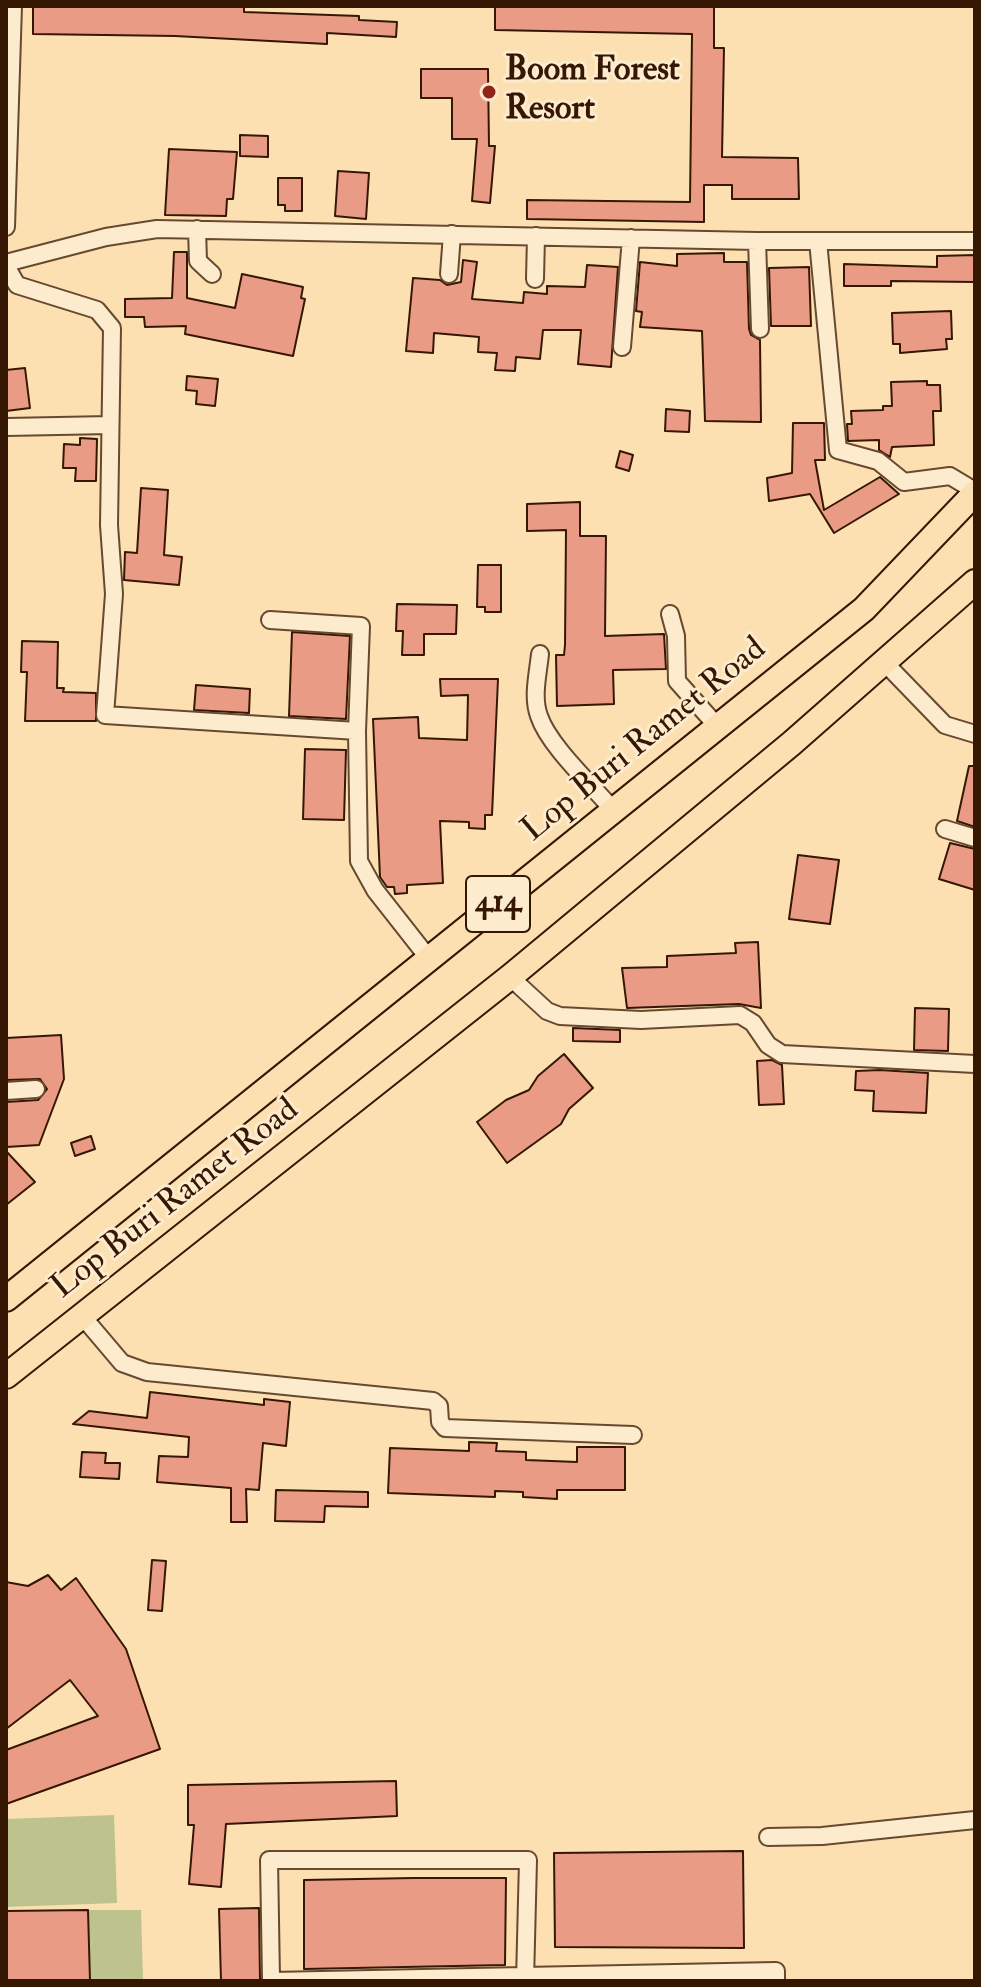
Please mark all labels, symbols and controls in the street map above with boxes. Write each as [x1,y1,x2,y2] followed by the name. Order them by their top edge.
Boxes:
[505,52,680,132] place label: Boom Forest Resort
[480,83,498,101] marker: Boom Forest Resort
[515,630,775,852] street label: Lop Buri Ramet Road
[466,876,530,932] road number: 414
[44,1091,308,1309] street label: Lop Buri Ramet Road

